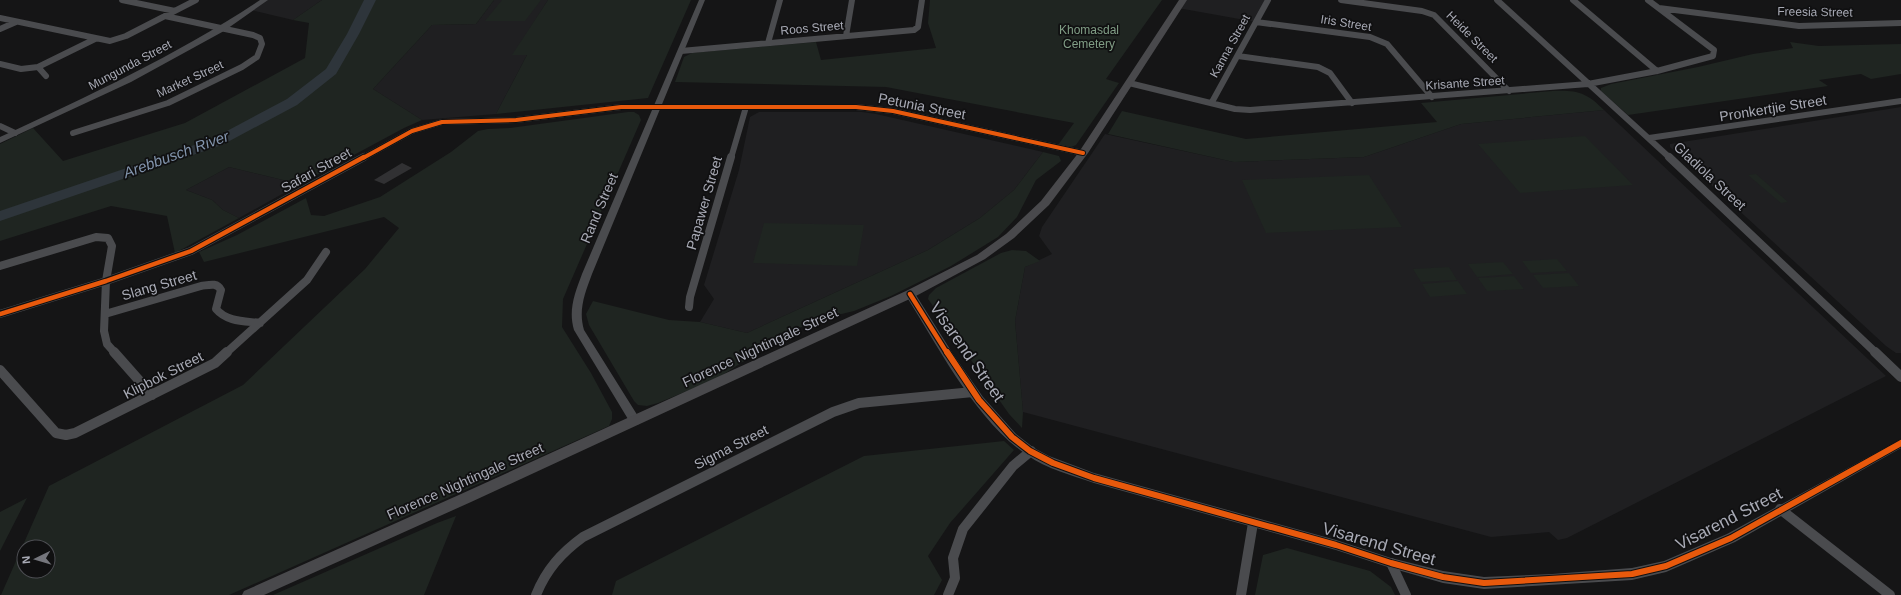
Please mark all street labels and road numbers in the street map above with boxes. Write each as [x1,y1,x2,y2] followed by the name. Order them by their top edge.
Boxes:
[1777,4,1853,20] street label: Freesia Street
[1443,8,1501,66] street label: Heide Street
[1207,11,1253,80] street label: Kanna Street
[1320,12,1373,34] street label: Iris Street
[780,18,845,38] street label: Roos Street
[86,37,175,93] street label: Mungunda Street
[154,57,226,101] street label: Market Street
[1425,73,1506,93] street label: Krisante Street
[877,90,967,122] street label: Petunia Street
[1718,92,1828,124] street label: Pronkertjie Street
[1671,139,1749,214] street label: Gladiola Street
[278,144,354,196] street label: Safari Street
[683,154,725,252] street label: Papawer Street
[577,170,621,246] street label: Rand Street
[120,267,198,303] street label: Slang Street
[926,299,1008,406] street label: Visarend Street
[680,304,840,390] street label: Florence Nightingale Street
[121,348,206,402] street label: Klipbok Street
[691,421,771,473] street label: Sigma Street
[384,439,546,523] street label: Florence Nightingale Street
[1673,484,1786,554] street label: Visarend Street
[1320,519,1438,569] street label: Visarend Street

